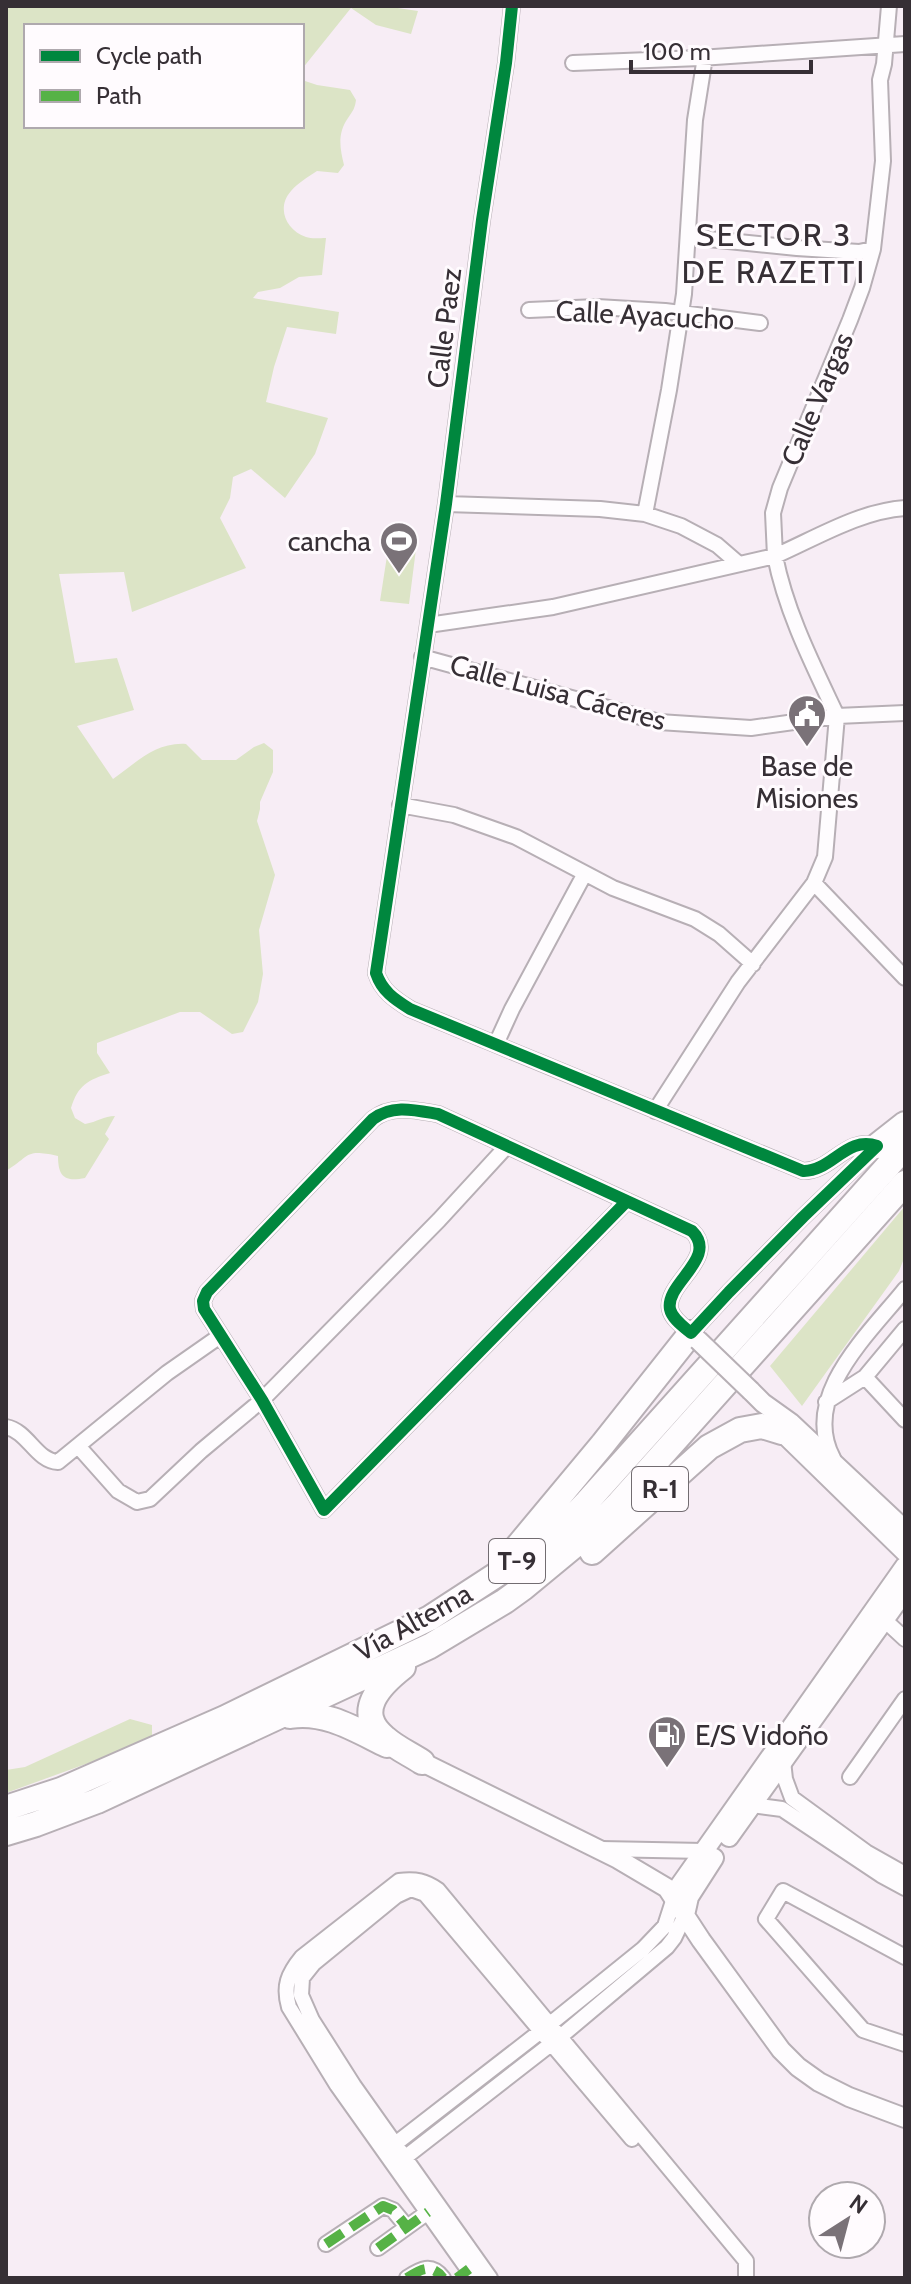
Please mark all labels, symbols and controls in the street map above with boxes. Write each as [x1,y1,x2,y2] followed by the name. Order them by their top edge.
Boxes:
[24,24,304,128] legend
[631,24,811,74] scale bar
[643,37,711,66] text: 100 m
[96,41,202,70] text: Cycle path
[96,81,142,110] text: Path
[682,215,866,291] district label: SECTOR 3 DE RAZETTI
[420,266,468,390] street label: Calle Paez
[555,293,735,337] street label: Calle Ayacucho
[774,327,860,471] street label: Calle Vargas
[378,520,420,575] sports icon: cancha
[288,524,372,558] place label: cancha
[446,647,670,737] street label: Calle Luisa Cáceres
[786,693,828,748] public building icon: Base de Misiones
[756,749,858,815] place label: Base de Misiones
[632,1467,688,1511] road number: R-1
[489,1539,545,1583] road number: T-9
[348,1576,478,1668] street label: Vía Alterna
[646,1714,688,1769] fuel station icon: E/S Vidoño
[695,1718,828,1752] place label: E/S Vidoño
[807,2180,887,2260] north arrow
[844,2189,873,2220] text: N

